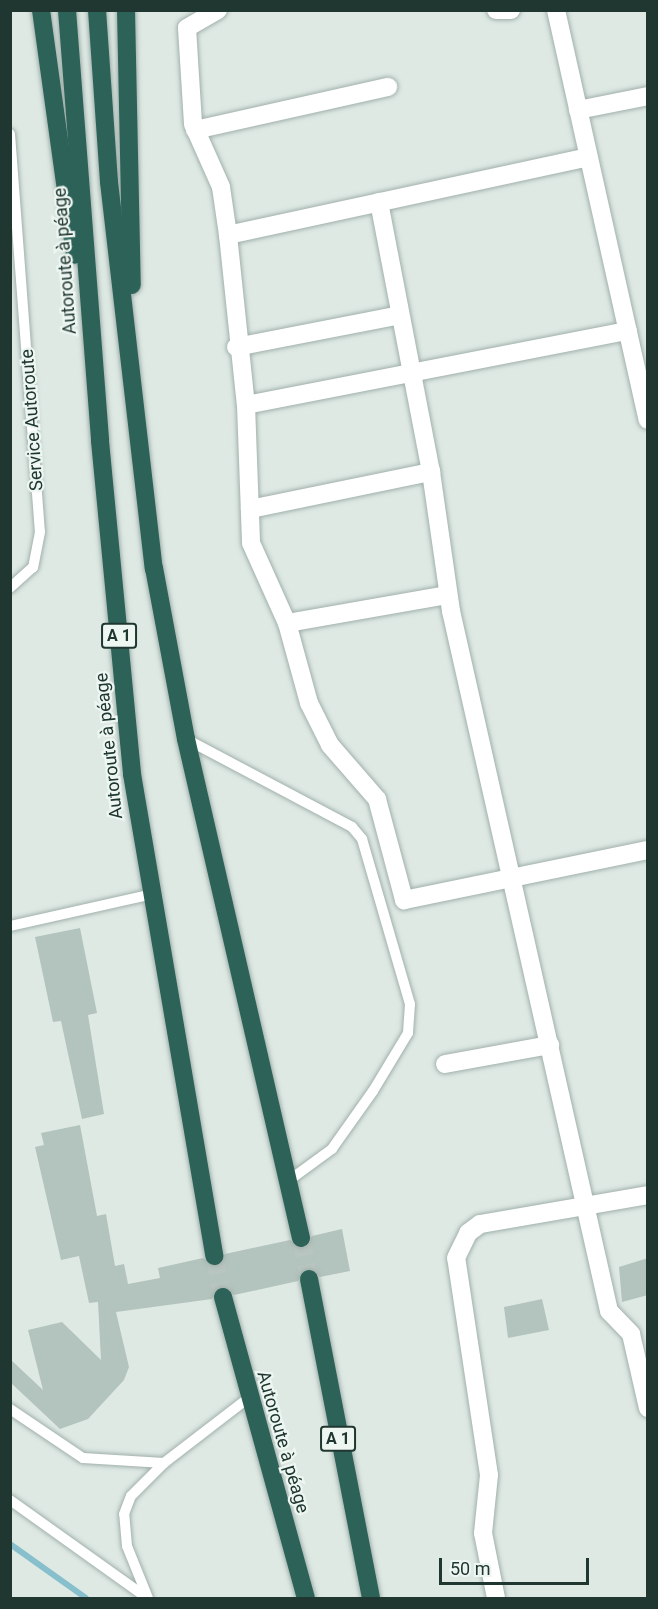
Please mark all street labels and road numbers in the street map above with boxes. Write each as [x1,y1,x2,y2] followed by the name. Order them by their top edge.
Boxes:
[49,187,81,335] street label: Autoroute à péage
[16,348,48,492] street label: Service Autoroute
[101,623,137,649] road number: A 1
[91,672,127,820] street label: Autoroute à péage
[252,1368,314,1516] street label: Autoroute à péage
[320,1426,356,1452] road number: A 1

